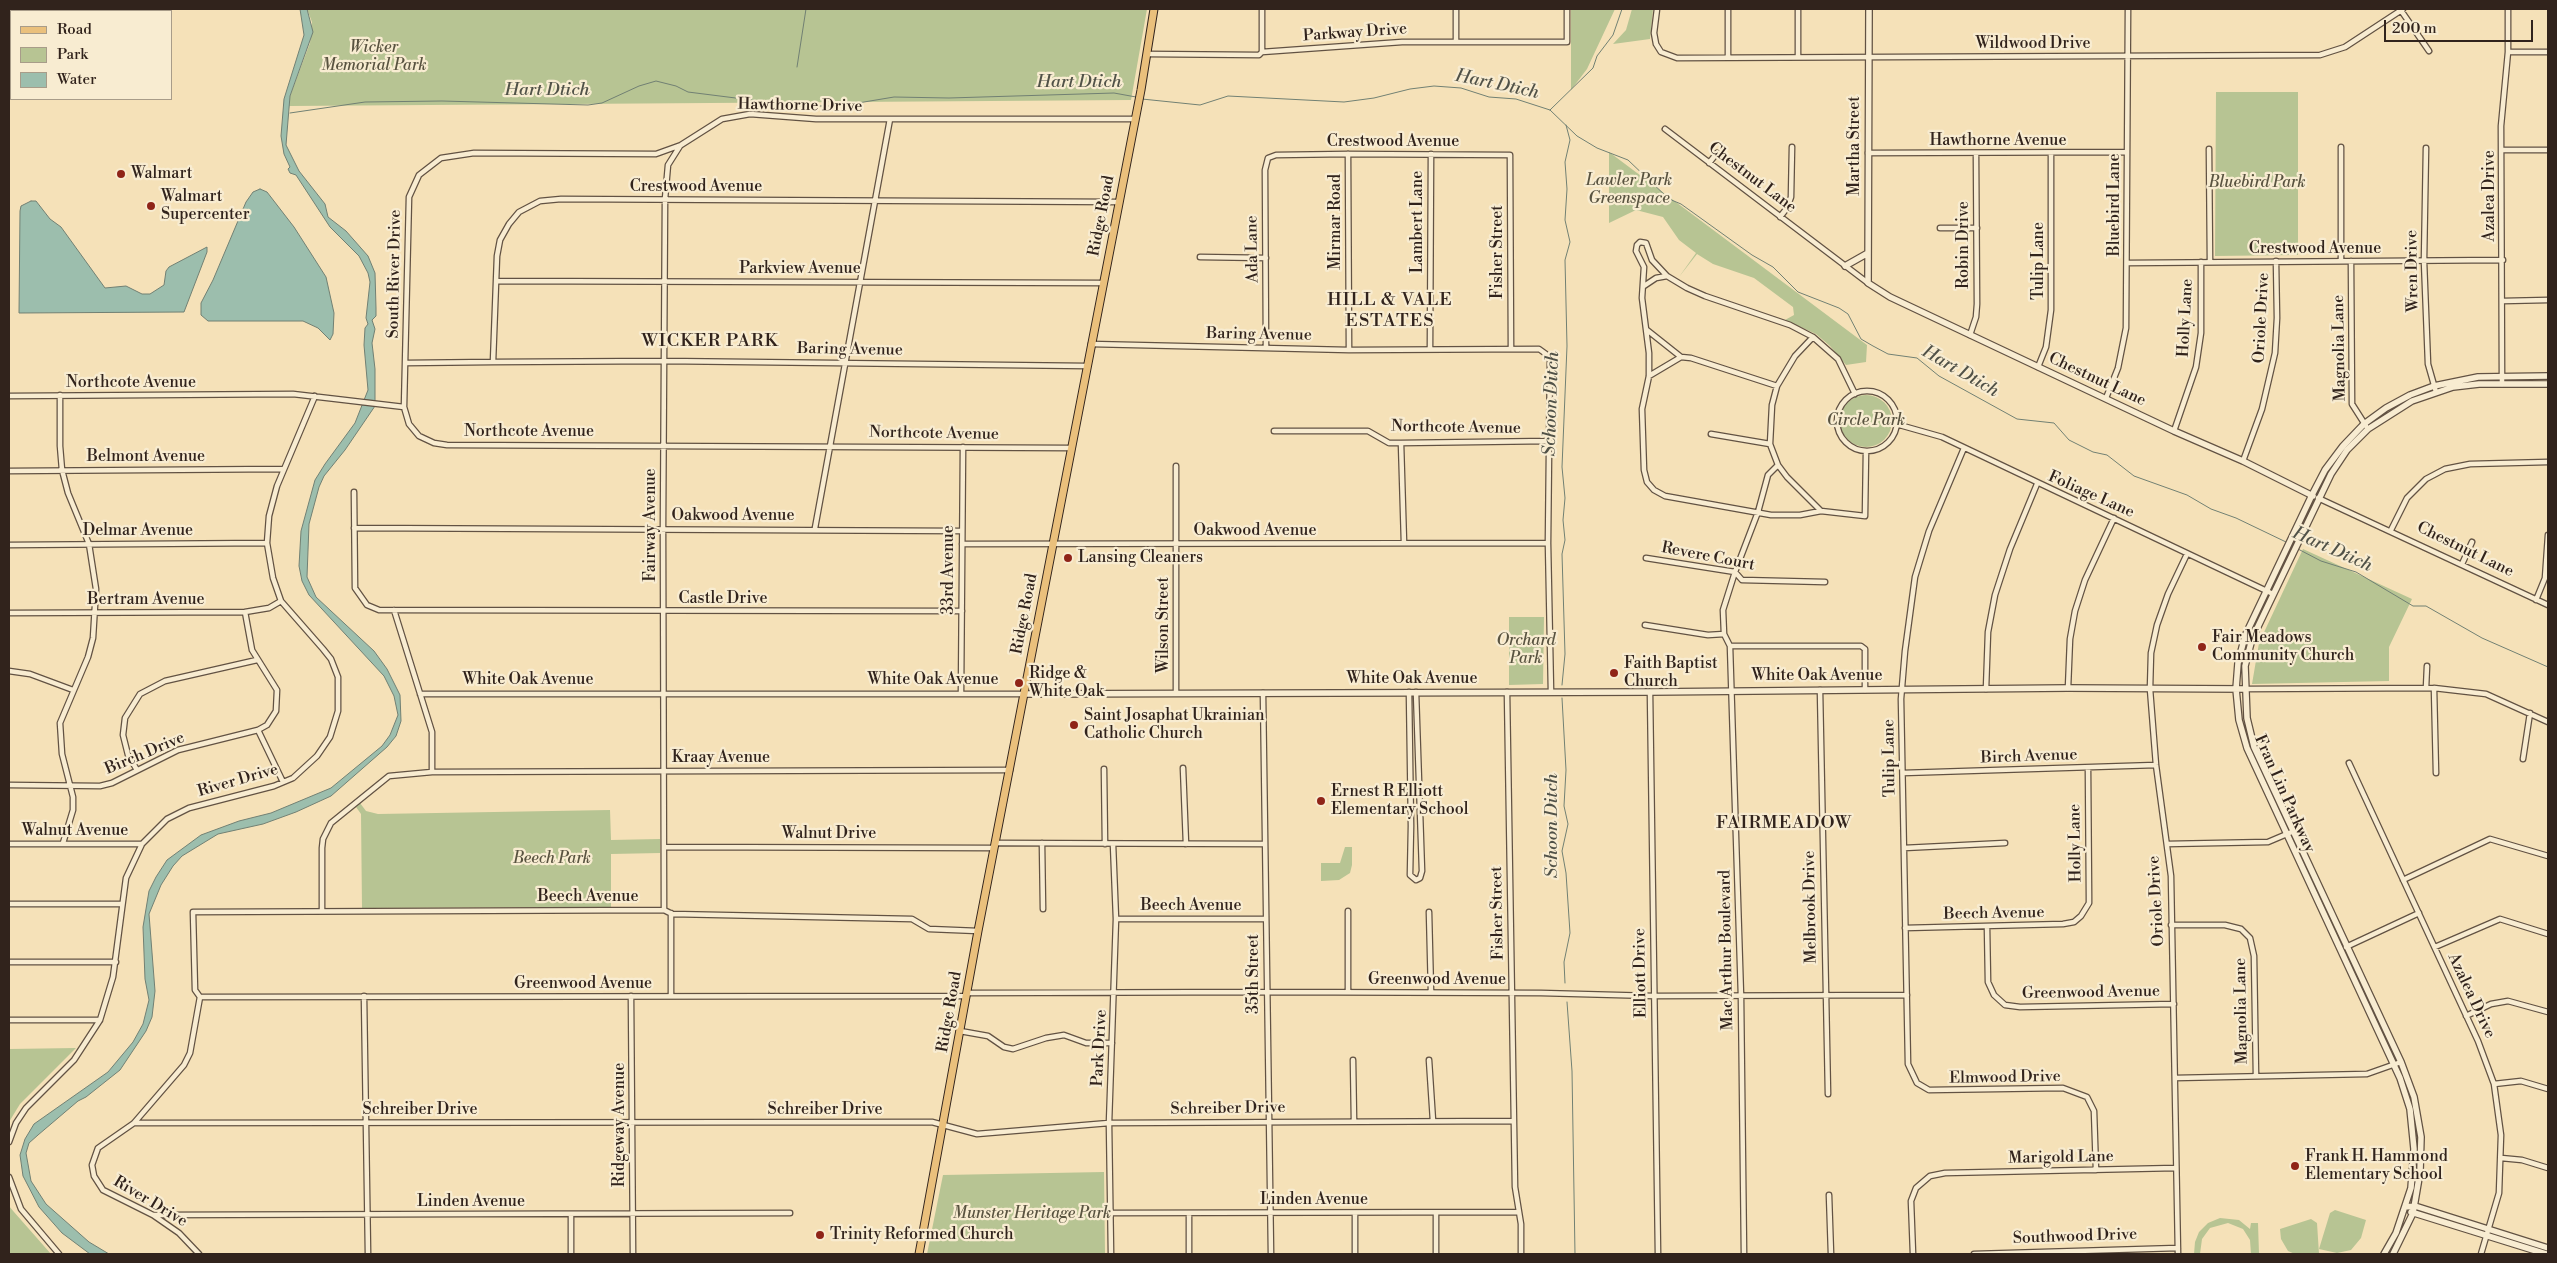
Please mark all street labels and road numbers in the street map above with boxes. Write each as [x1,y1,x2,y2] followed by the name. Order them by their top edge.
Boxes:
[1302,20,1408,46] street label: Parkway Drive
[1975,34,2091,54] street label: Wildwood Drive
[737,95,863,117] street label: Hawthorne Drive
[1845,96,1865,196] street label: Martha Street
[1929,131,2067,151] street label: Hawthorne Avenue
[1327,132,1459,152] street label: Crestwood Avenue
[1704,139,1800,217] street label: Chestnut Lane
[2480,150,2500,242] street label: Azalea Drive
[2105,153,2125,257] street label: Bluebird Lane
[1408,171,1428,273] street label: Lambert Lane
[1085,174,1119,258] street label: Ridge Road
[1326,174,1346,270] street label: Mirmar Road
[630,177,762,197] street label: Crestwood Avenue
[1954,201,1974,289] street label: Robin Drive
[1488,205,1508,299] street label: Fisher Street
[384,209,406,339] street label: South River Drive
[1243,215,1263,283] street label: Ada Lane
[2029,222,2049,300] street label: Tulip Lane
[2403,230,2423,312] street label: Wren Drive
[2249,239,2381,259] street label: Crestwood Avenue
[739,259,861,279] street label: Parkview Avenue
[2250,272,2274,364] street label: Oriole Drive
[2174,278,2198,358] street label: Holly Lane
[2329,294,2351,402] street label: Magnolia Lane
[1206,324,1312,346] street label: Baring Avenue
[797,339,903,361] street label: Baring Avenue
[2045,349,2149,411] street label: Chestnut Lane
[66,373,196,393] street label: Northcote Avenue
[1391,417,1521,439] street label: Northcote Avenue
[464,422,594,442] street label: Northcote Avenue
[869,423,999,445] street label: Northcote Avenue
[87,447,205,467] street label: Belmont Avenue
[2045,467,2137,523] street label: Foliage Lane
[641,468,661,582] street label: Fairway Avenue
[672,506,794,526] street label: Oakwood Avenue
[2413,518,2517,582] street label: Chestnut Lane
[83,521,193,541] street label: Delmar Avenue
[1194,521,1316,541] street label: Oakwood Avenue
[939,525,959,615] street label: 33rd Avenue
[1660,539,1756,575] street label: Revere Court
[1008,572,1042,656] street label: Ridge Road
[1154,577,1174,673] street label: Wilson Street
[679,589,767,609] street label: Castle Drive
[87,590,205,610] street label: Bertram Avenue
[1751,666,1883,686] street label: White Oak Avenue
[1346,669,1478,689] street label: White Oak Avenue
[462,670,594,690] street label: White Oak Avenue
[867,670,999,690] street label: White Oak Avenue
[1880,719,1900,797] street label: Tulip Lane
[102,729,188,779] street label: Birch Drive
[2249,732,2319,856] street label: Fran Lin Parkway
[1980,746,2078,768] street label: Birch Avenue
[672,748,770,768] street label: Kraay Avenue
[195,760,281,802] street label: River Drive
[2066,803,2086,883] street label: Holly Lane
[22,821,128,841] street label: Walnut Avenue
[782,824,876,844] street label: Walnut Drive
[1800,850,1822,964] street label: Melbrook Drive
[2145,855,2169,947] street label: Oriole Drive
[1488,866,1508,960] street label: Fisher Street
[1716,870,1738,1030] street label: Mac Arthur Boulevard
[538,887,638,907] street label: Beech Avenue
[1141,896,1241,916] street label: Beech Avenue
[1943,904,2045,924] street label: Beech Avenue
[1631,928,1651,1018] street label: Elliott Drive
[1244,934,1264,1014] street label: 35th Street
[2443,950,2499,1042] street label: Azalea Drive
[2231,957,2253,1065] street label: Magnolia Lane
[933,970,967,1054] street label: Ridge Road
[1368,970,1506,990] street label: Greenwood Avenue
[514,974,652,994] street label: Greenwood Avenue
[2022,982,2160,1004] street label: Greenwood Avenue
[1088,1009,1112,1087] street label: Park Drive
[610,1063,630,1187] street label: Ridgeway Avenue
[1949,1067,2061,1089] street label: Elmwood Drive
[1170,1098,1286,1120] street label: Schreiber Drive
[363,1100,477,1120] street label: Schreiber Drive
[768,1100,882,1120] street label: Schreiber Drive
[2008,1147,2114,1169] street label: Marigold Lane
[109,1172,191,1232] street label: River Drive
[1260,1190,1368,1210] street label: Linden Avenue
[417,1192,525,1212] street label: Linden Avenue
[2012,1225,2138,1249] street label: Southwood Drive

